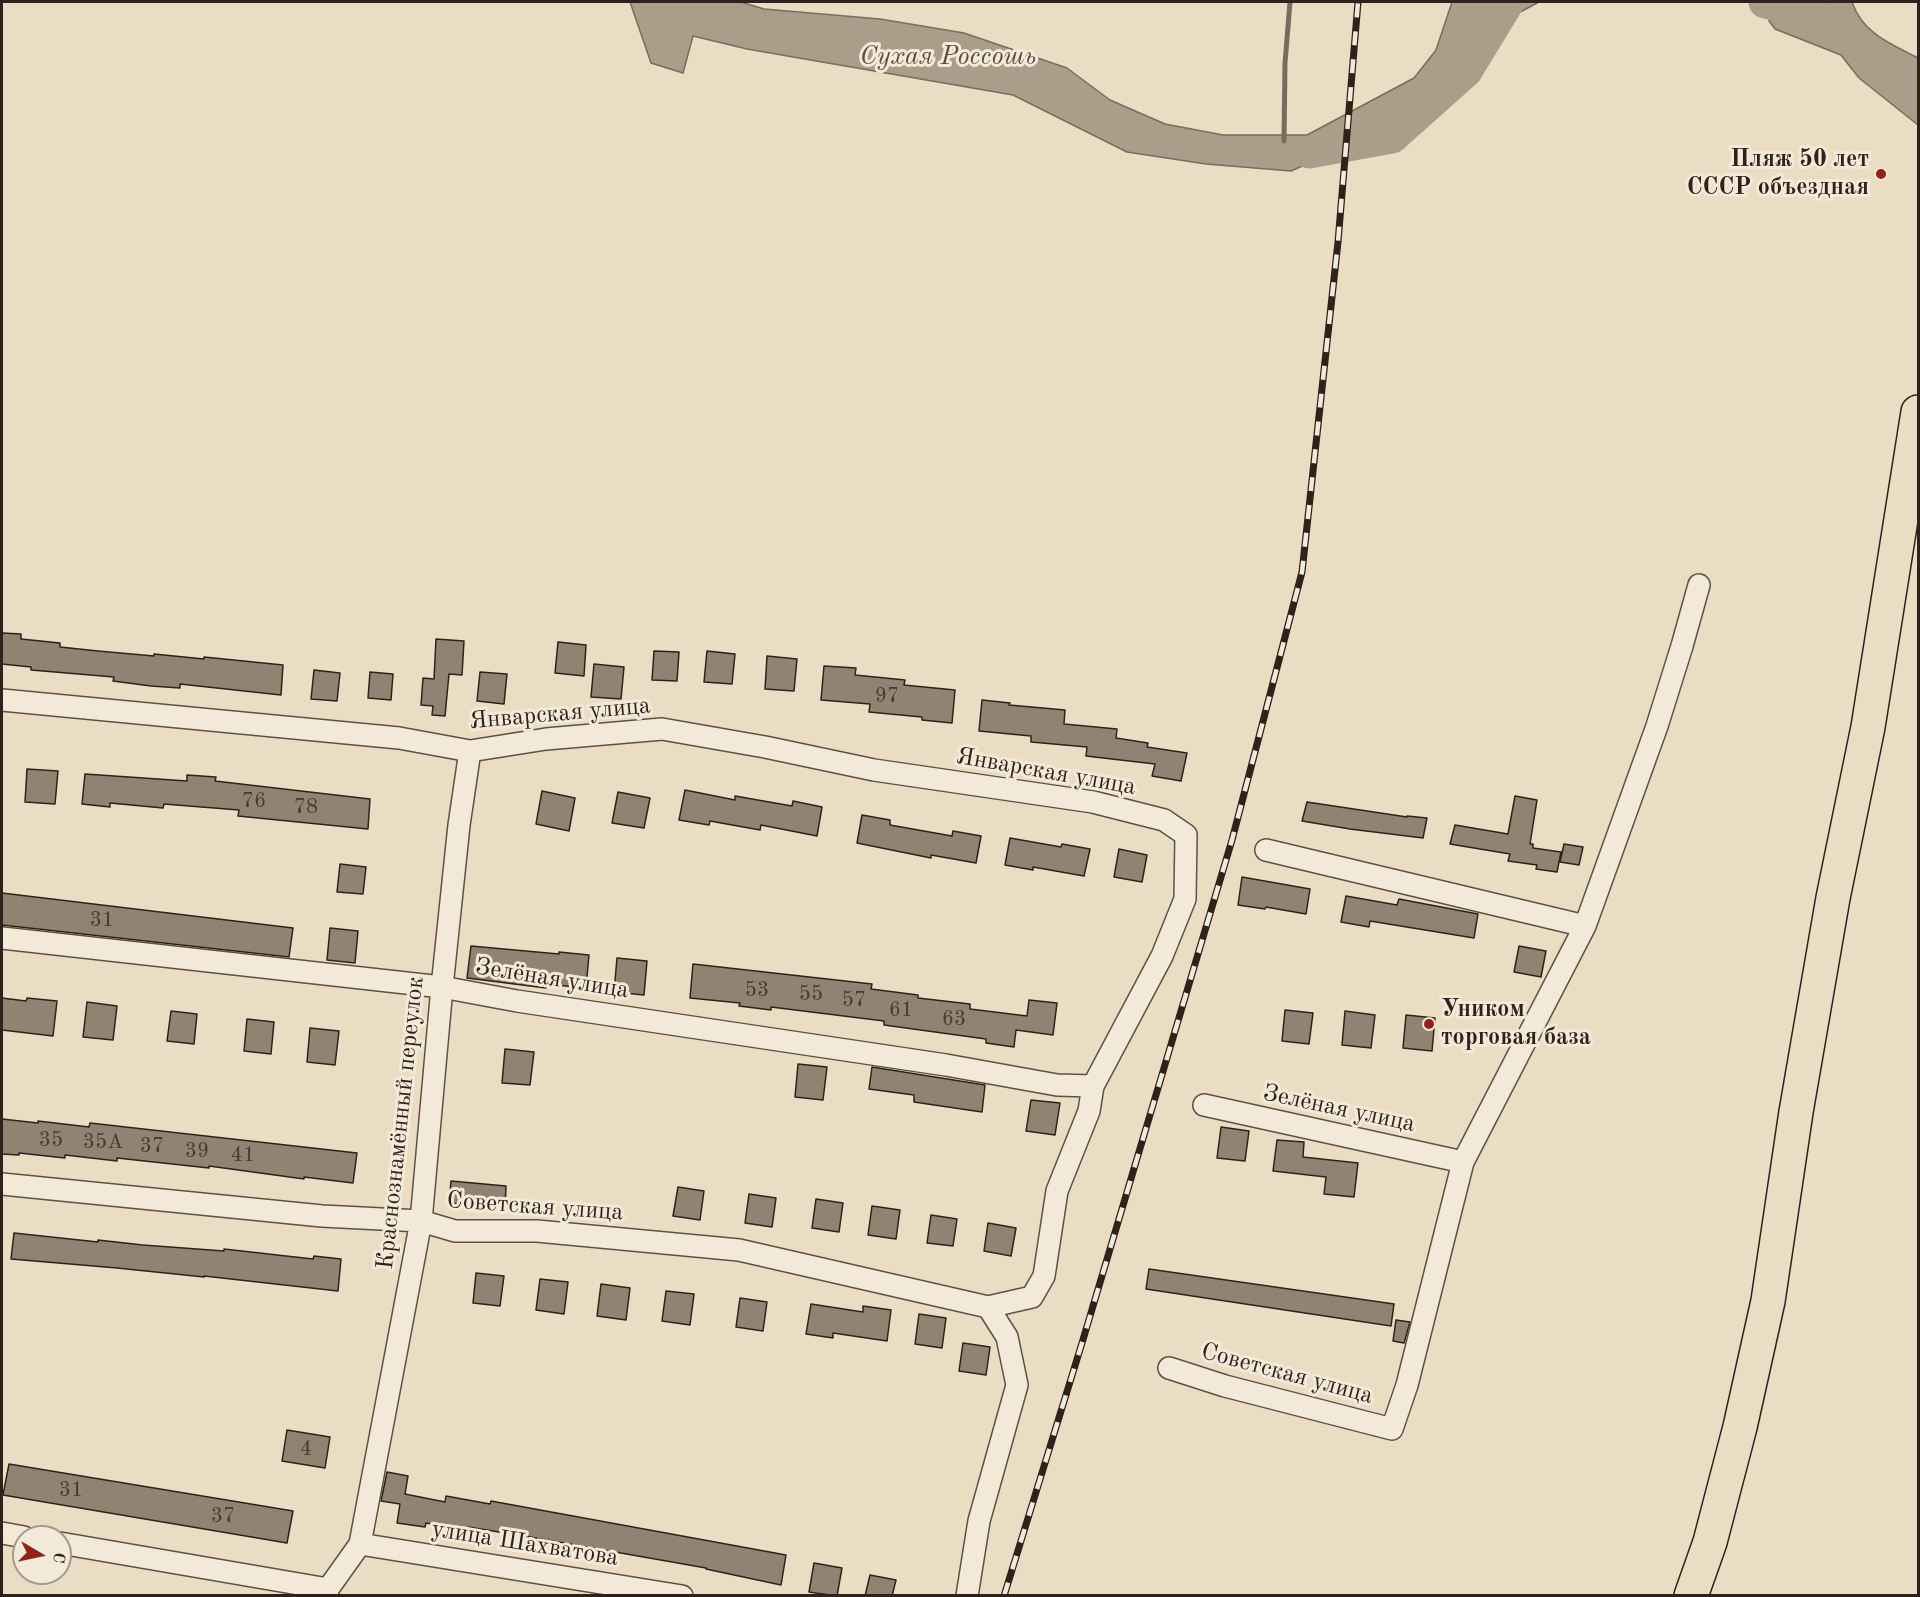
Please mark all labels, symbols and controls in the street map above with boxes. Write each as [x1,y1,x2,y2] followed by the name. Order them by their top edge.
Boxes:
[860,41,1036,73] water label: Сухая Россошь
[1687,146,1869,202] place label: Пляж 50 лет СССР объездная
[1874,167,1888,181] marker: Пляж 50 лет СССР объездная
[875,683,899,709] house number: 97
[468,692,652,736] street label: Январская улица
[954,742,1138,802] street label: Январская улица
[242,788,266,814] house number: 76
[294,794,318,820] house number: 78
[90,907,114,933] house number: 31
[473,953,631,1005] street label: Зелёная улица
[371,975,431,1271] street label: Краснознамённый переулок
[745,977,769,1003] house number: 53
[799,981,823,1007] house number: 55
[842,987,866,1013] house number: 57
[1441,996,1591,1052] place label: Уником торговая база
[889,997,913,1023] house number: 61
[942,1006,966,1032] house number: 63
[1422,1017,1436,1031] marker: Уником торговая база
[1260,1079,1418,1139] street label: Зелёная улица
[39,1127,63,1153] house number: 35
[83,1129,123,1155] house number: 35А
[140,1133,164,1159] house number: 37
[185,1138,209,1164] house number: 39
[231,1142,255,1168] house number: 41
[446,1186,624,1228] street label: Советская улица
[1198,1337,1376,1411] street label: Советская улица
[300,1436,312,1462] house number: 4
[59,1477,83,1503] house number: 31
[211,1503,235,1529] house number: 37
[429,1515,621,1573] street label: улица Шахватова
[12,1525,72,1585] north arrow
[49,1551,67,1564] text: С

